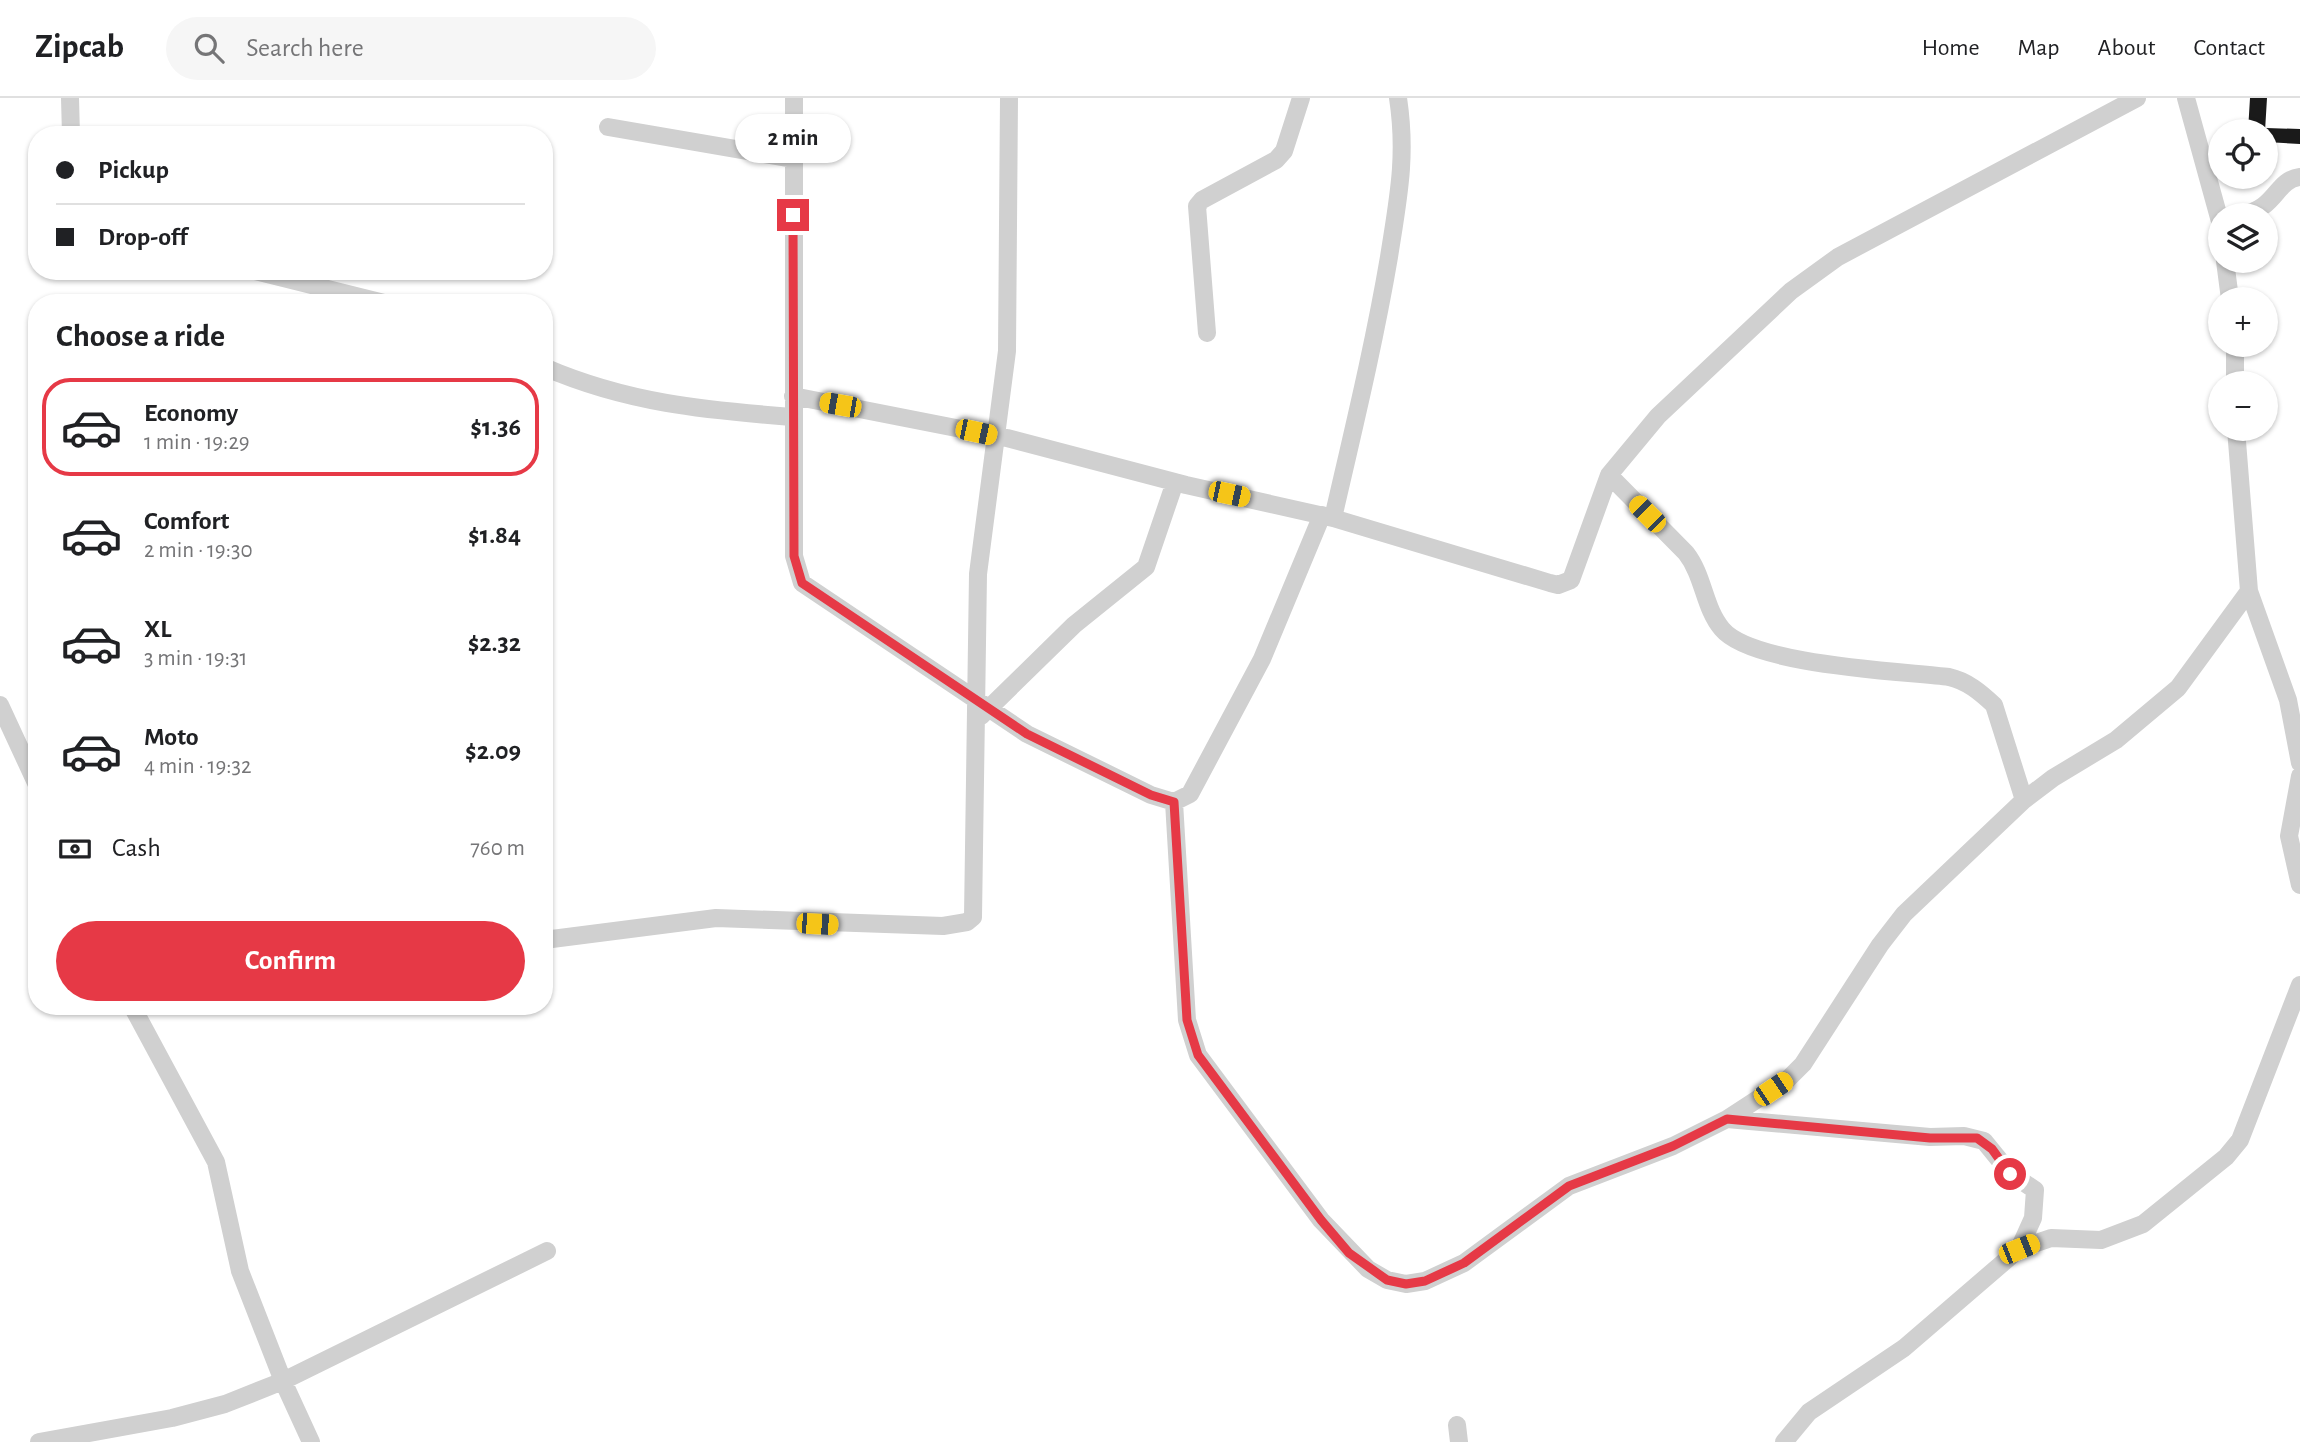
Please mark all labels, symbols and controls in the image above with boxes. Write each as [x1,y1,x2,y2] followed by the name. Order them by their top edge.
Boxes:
[166,17,656,80] search box
[190,29,228,67] icon: search
[35,31,124,64] text: Zipcab
[246,35,364,61] text: Search here
[1922,36,1980,60] text: Home
[2018,36,2060,60] text: Map
[2098,36,2155,60] text: About
[2193,36,2265,60] text: Contact
[735,114,851,162] callout: 2 min
[2208,119,2278,441] map controls
[2208,119,2278,189] button: locate
[767,127,819,150] text: 2 min
[98,157,169,183] text: Pickup
[777,199,809,231] route end
[2208,203,2278,273] button: layers
[98,224,187,250] text: Drop-off
[2208,287,2278,357] button: +
[56,320,225,352] text: Choose a ride
[2208,371,2278,441] button: −
[818,391,863,419] car
[60,396,123,459] icon: car
[144,400,238,426] text: Economy
[470,414,521,440] text: $1.36
[954,417,999,447] car
[144,431,250,454] text: 1 min · 19:29
[1207,479,1252,509] car
[1625,492,1670,536] car
[60,504,123,567] icon: car
[144,508,229,534] text: Comfort
[468,522,521,548] text: $1.84
[144,539,253,562] text: 2 min · 19:30
[60,612,123,675] icon: car
[144,616,171,642] text: XL
[468,630,521,656] text: $2.32
[144,647,247,670] text: 3 min · 19:31
[60,720,123,783] icon: car
[144,724,199,750] text: Moto
[465,738,521,764] text: $2.09
[144,755,251,778] text: 4 min · 19:32
[56,830,94,868] icon: cash
[112,835,161,861] text: Cash
[470,837,525,860] text: 760 m
[796,912,839,936] car
[56,921,525,1001] button: Confirm
[1750,1069,1797,1109] car
[1994,1158,2026,1190] route start
[1996,1231,2043,1267] car

